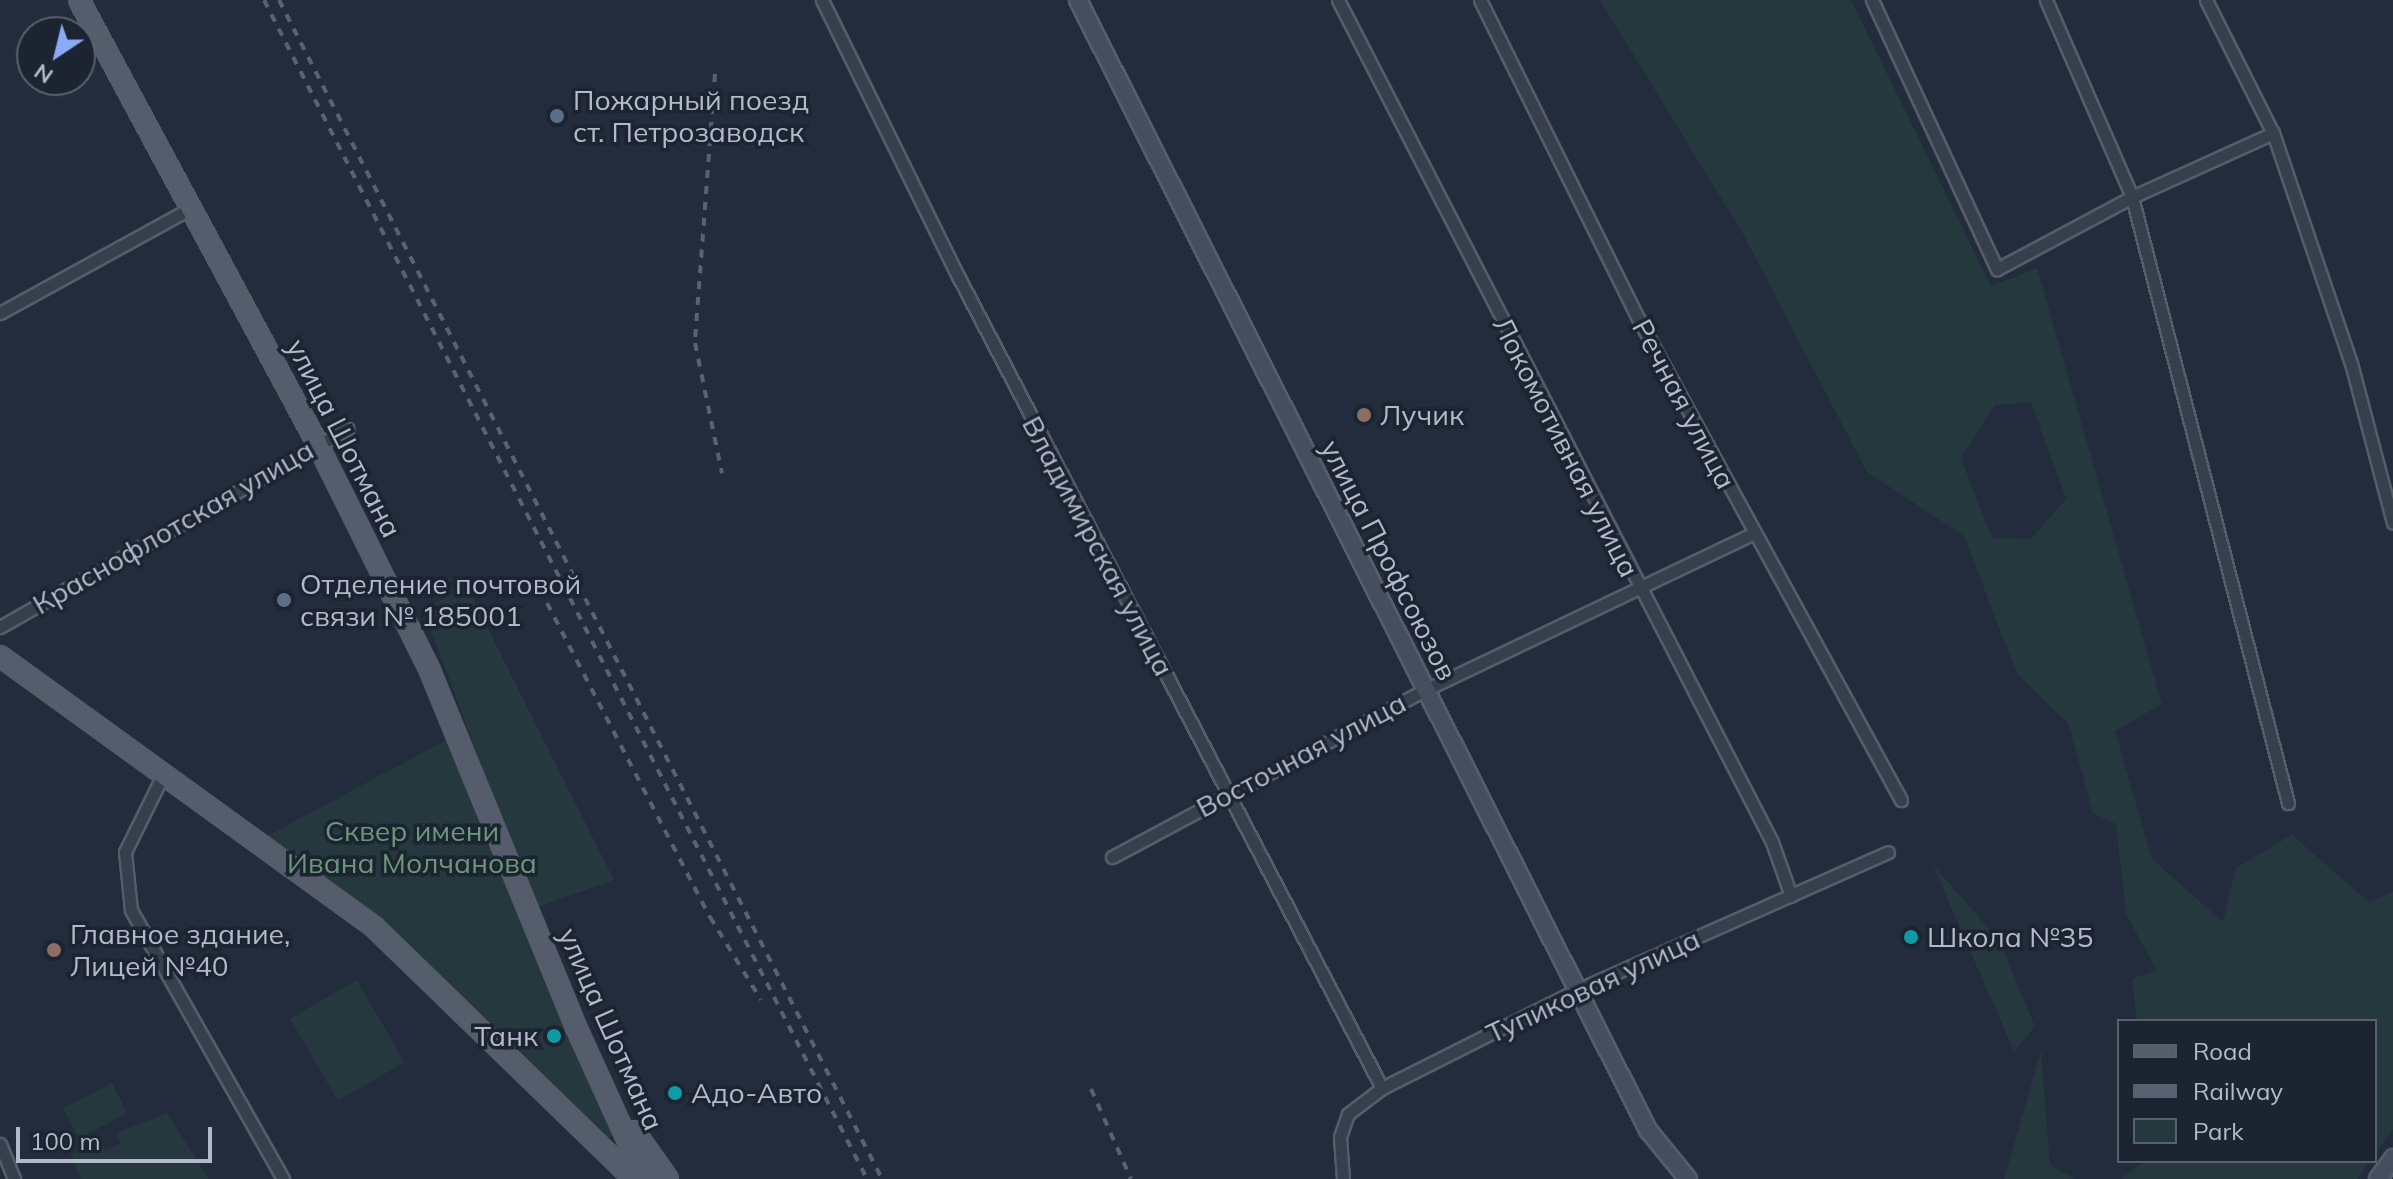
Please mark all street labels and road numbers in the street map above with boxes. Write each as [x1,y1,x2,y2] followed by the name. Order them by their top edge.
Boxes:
[1486,311,1646,583] street label: Локомотивная улица
[1625,313,1743,495] street label: Речная улица
[280,333,408,543] street label: улица Шотмана
[1015,410,1181,682] street label: Владимирская улица
[27,433,319,621] street label: Краснофлотская улица
[1314,434,1464,686] street label: улица Профсоюзов
[1191,686,1411,824] street label: Восточная улица
[1481,922,1705,1050] street label: Тупиковая улица
[551,923,671,1135] street label: улица Шотмана

